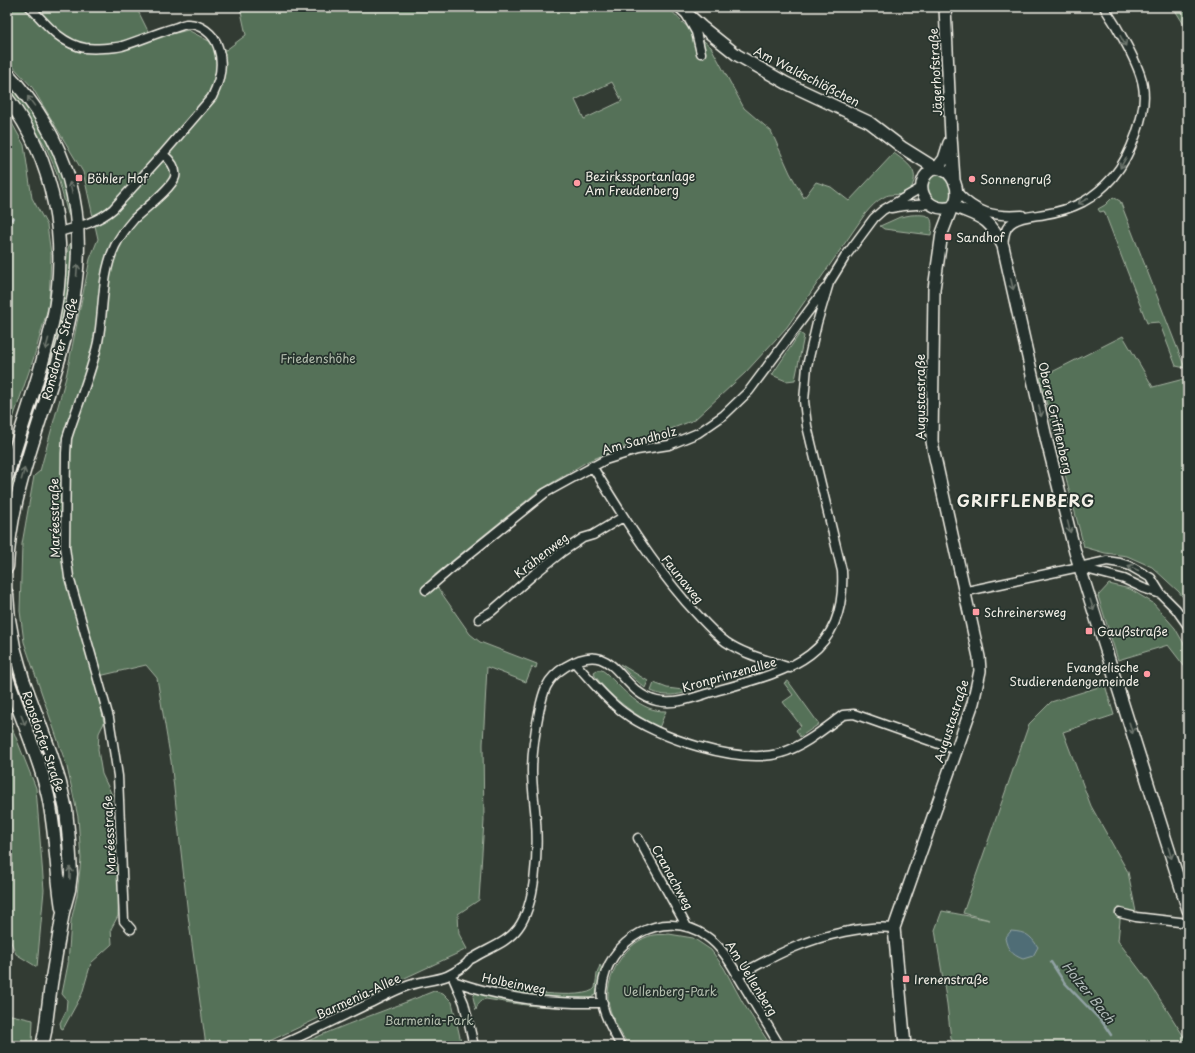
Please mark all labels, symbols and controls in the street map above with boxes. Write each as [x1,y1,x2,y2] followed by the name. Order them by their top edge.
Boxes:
[924,28,946,116] street label: Jägerhofstraße
[1120,35,1128,47] one-way arrow
[751,41,863,111] street label: Am Waldschlößchen
[27,96,35,107] one-way arrow
[1118,156,1126,168] one-way arrow
[585,167,695,199] place label: Bezirkssportanlage Am Freudenberg
[87,169,149,187] place label: Böhler Hof
[980,170,1051,188] place label: Sonnengruß
[74,173,84,183] marker: Böhler Hof
[967,174,977,184] marker: Sonnengruß
[572,178,582,188] marker: Bezirkssportanlage Am Freudenberg
[67,182,74,195] one-way arrow
[1078,198,1090,205] one-way arrow
[956,228,1006,246] place label: Sandhof
[943,232,953,242] marker: Sandhof
[74,264,81,277] one-way arrow
[1008,278,1016,291] one-way arrow
[37,296,81,402] street label: Ronsdorfer Straße
[43,337,51,350] one-way arrow
[280,349,356,367] park label: Friedenshöhe
[911,354,929,440] street label: Augustastraße
[1034,360,1078,476] street label: Oberer Grifflenberg
[1036,404,1044,417] one-way arrow
[600,421,678,459] street label: Am Sandholz
[20,468,27,481] one-way arrow
[44,478,64,558] street label: Maréesstraße
[957,488,1095,512] district label: GRIFFLENBERG
[1066,520,1073,533] one-way arrow
[510,528,572,582] street label: Krähenweg
[658,551,708,607] street label: Faunaweg
[1128,564,1140,571] one-way arrow
[1089,598,1096,611] one-way arrow
[984,603,1066,621] place label: Schreinersweg
[971,607,981,617] marker: Schreinersweg
[1097,622,1168,640] place label: Gaußstraße
[1084,626,1094,636] marker: Gaußstraße
[680,652,779,696] street label: Kronprinzenallee
[1010,658,1139,690] place label: Evangelische Studierendengemeinde
[1142,669,1152,679] marker: Evangelische Studierendengemeinde
[929,677,973,765] street label: Augustastraße
[18,688,70,794] street label: Ronsdorfer Straße
[19,713,27,725] one-way arrow
[1128,722,1135,735] one-way arrow
[98,795,120,875] street label: Maréesstraße
[648,841,698,913] street label: Cranachweg
[1167,846,1174,859] one-way arrow
[67,867,74,880] one-way arrow
[722,937,782,1019] street label: Am Uellenberg
[1058,957,1120,1027] water label: Holzer Bach
[313,968,404,1023] street label: Barmenia-Allee
[480,968,548,998] street label: Holbeinweg
[914,970,988,988] place label: Irenenstraße
[901,974,911,984] marker: Irenenstraße
[623,982,717,1000] park label: Uellenberg-Park
[384,1011,474,1029] park label: Barmenia-Park

